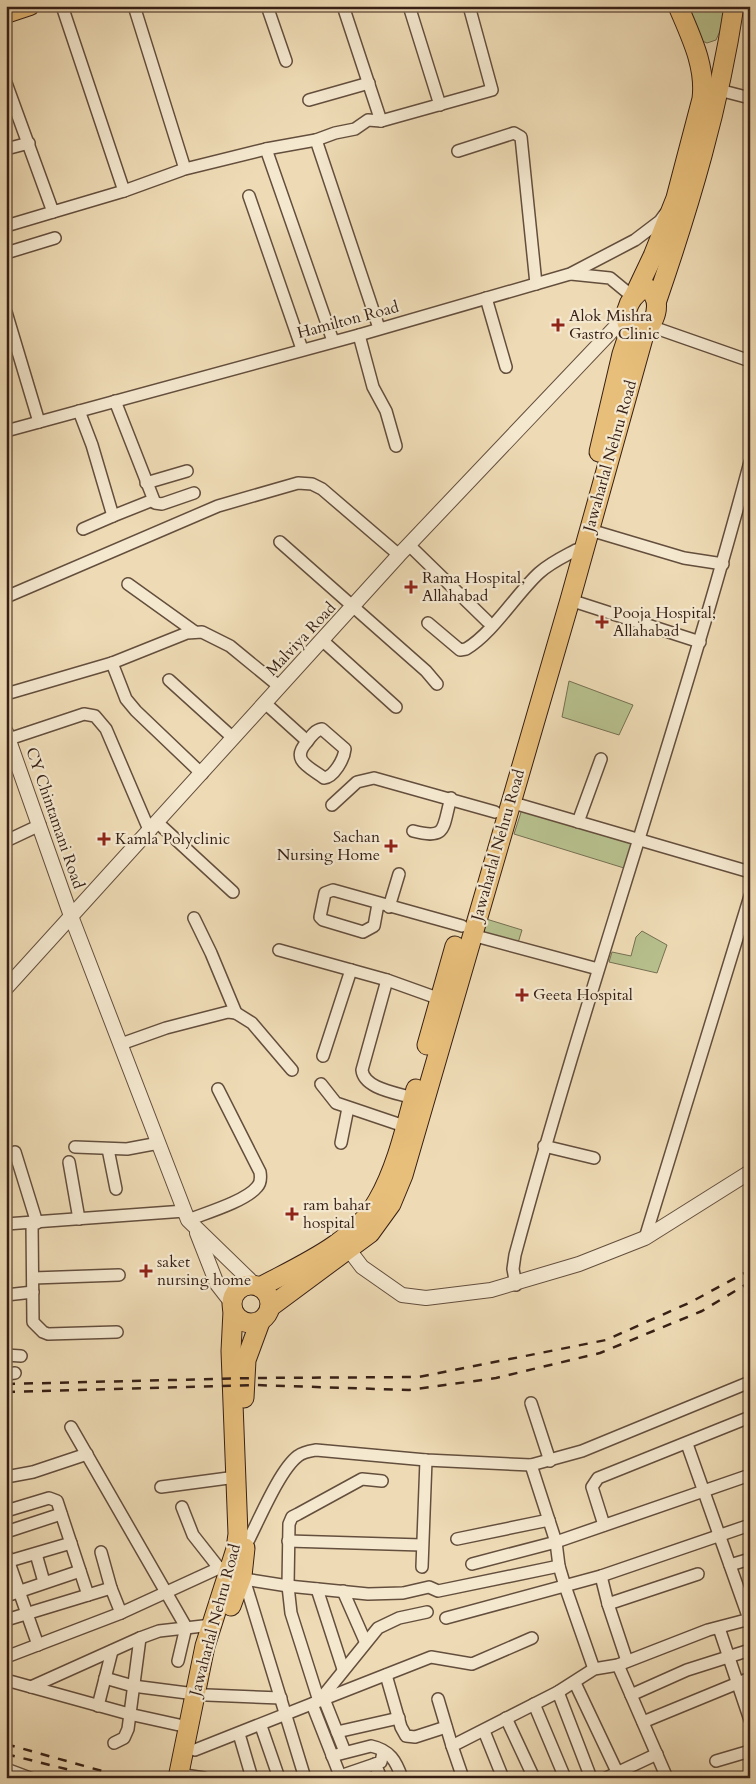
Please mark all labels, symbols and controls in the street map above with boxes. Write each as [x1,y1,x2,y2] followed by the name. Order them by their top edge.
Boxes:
[295,296,402,344] street label: Hamilton Road
[569,305,659,345] place label: Alok Mishra Gastro Clinic
[551,318,565,332] marker: Alok Mishra Gastro Clinic
[577,377,642,536] street label: Jawaharlal Nehru Road
[422,567,525,607] place label: Rama Hospital, Allahabad
[404,580,418,594] marker: Rama Hospital, Allahabad
[261,597,341,681] street label: Malviya Road
[613,602,716,642] place label: Pooja Hospital, Allahabad
[595,615,609,629] marker: Pooja Hospital, Allahabad
[20,744,90,892] street label: CY Chintamani Road
[465,766,530,925] street label: Jawaharlal Nehru Road
[277,826,380,866] place label: Sachan Nursing Home
[115,828,230,850] place label: Kamla Polyclinic
[97,832,111,846] marker: Kamla Polyclinic
[384,839,398,853] marker: Sachan Nursing Home
[533,984,633,1006] place label: Geeta Hospital
[515,988,529,1002] marker: Geeta Hospital
[303,1194,371,1234] place label: ram bahar hospital
[285,1207,299,1221] marker: ram bahar hospital
[157,1251,251,1291] place label: saket nursing home
[139,1264,153,1278] marker: saket nursing home
[184,1541,246,1700] street label: Jawaharlal Nehru Road

